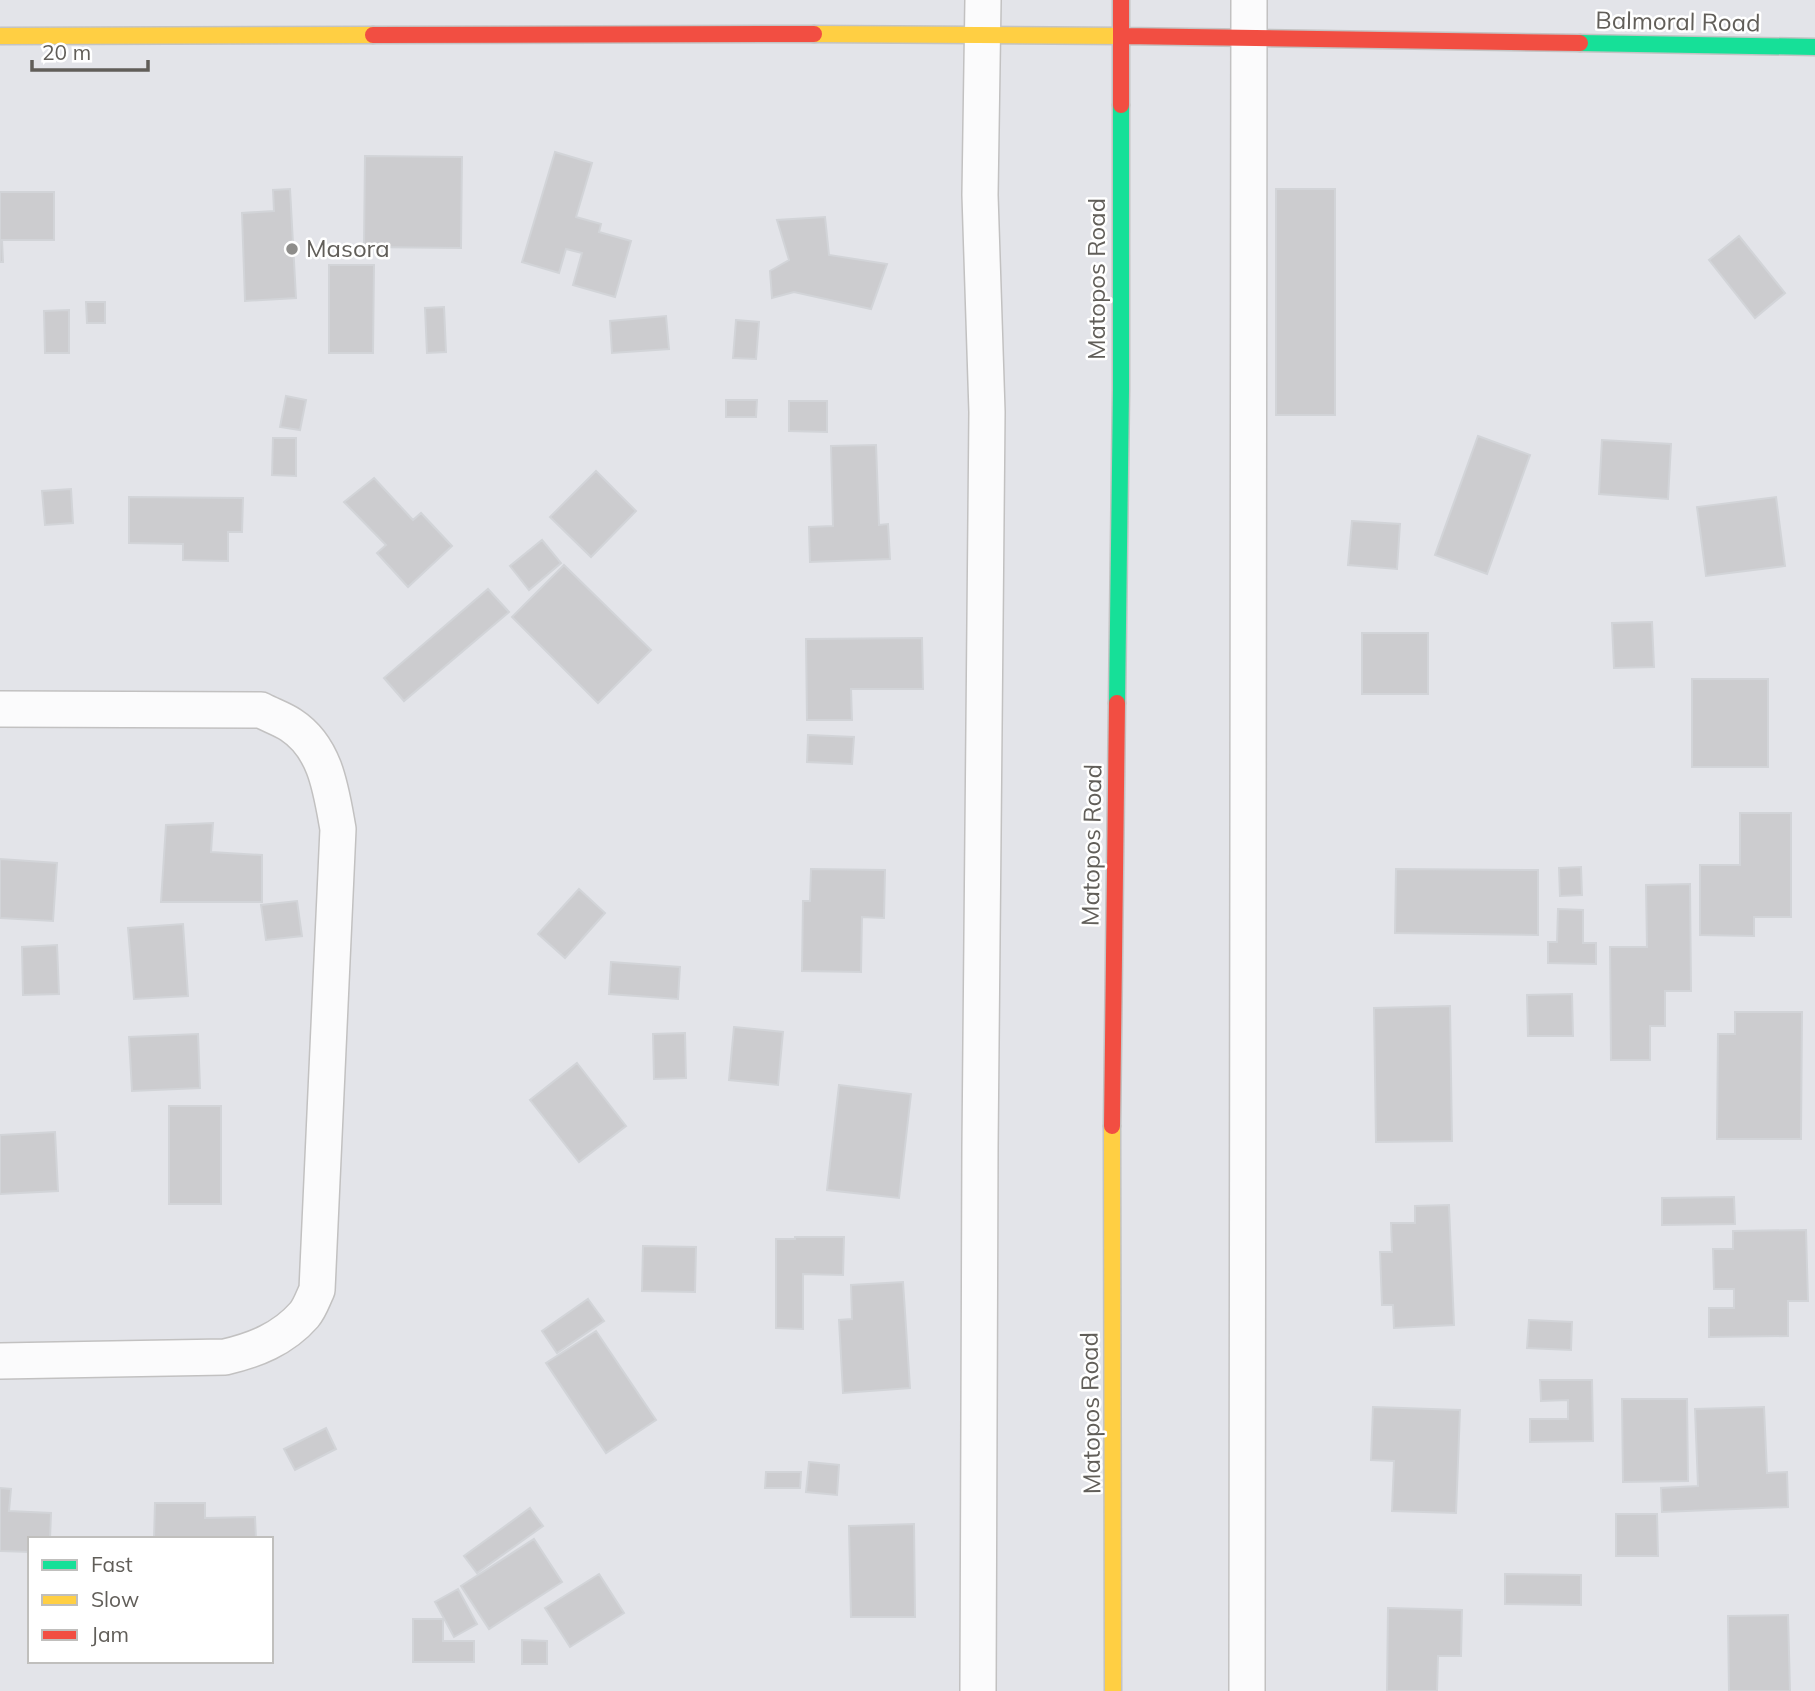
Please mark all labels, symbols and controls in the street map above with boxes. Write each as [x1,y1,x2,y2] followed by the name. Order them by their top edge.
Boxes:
[1595,5,1761,37] street label: Balmoral Road
[32,28,147,72] scale bar
[42,39,91,65] text: 20 m
[1081,198,1111,360] street label: Matopos Road
[306,233,390,263] place label: Masora
[284,241,300,257] marker: Masora
[1075,764,1107,926] street label: Matopos Road
[1074,1332,1106,1494] street label: Matopos Road
[28,1537,273,1663] legend
[91,1551,133,1577] text: Fast
[91,1586,139,1612] text: Slow
[91,1621,129,1647] text: Jam

